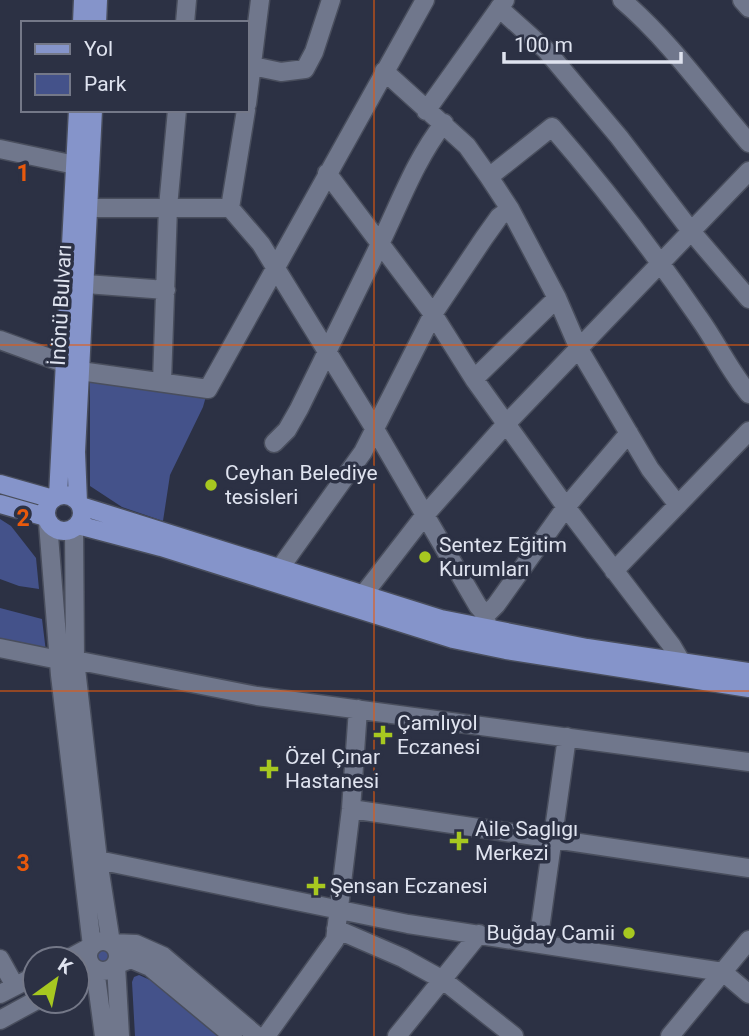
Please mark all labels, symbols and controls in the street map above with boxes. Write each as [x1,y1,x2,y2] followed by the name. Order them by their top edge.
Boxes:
[21,21,248,112] legend
[504,21,681,65] scale bar
[514,33,573,57] text: 100 m
[84,37,113,61] text: Yol
[84,72,127,96] text: Park
[16,160,30,187] text: 1
[46,244,76,366] street label: İnönü Bulvarı
[225,461,378,509] place label: Ceyhan Belediye tesisleri
[203,477,219,493] marker: Ceyhan Belediye tesisleri
[16,505,30,532] text: 2
[439,533,567,581] place label: Sentez Eğitim Kurumları
[417,549,433,565] marker: Sentez Eğitim Kurumları
[397,711,480,759] place label: Çamlıyol Eczanesi
[375,727,391,743] marker: Çamlıyol Eczanesi
[285,745,380,793] place label: Özel Çınar Hastanesi
[259,759,279,779] marker: Özel Çınar Hastanesi
[475,817,578,865] place label: Aile Saglıgı Merkezi
[449,831,469,851] marker: Aile Saglıgı Merkezi
[16,850,30,877] text: 3
[330,874,488,898] place label: Şensan Eczanesi
[308,878,324,894] marker: Şensan Eczanesi
[487,921,615,945] place label: Buğday Camii
[621,925,637,941] marker: Buğday Camii
[21,945,91,1015] north arrow
[54,953,77,980] text: K

